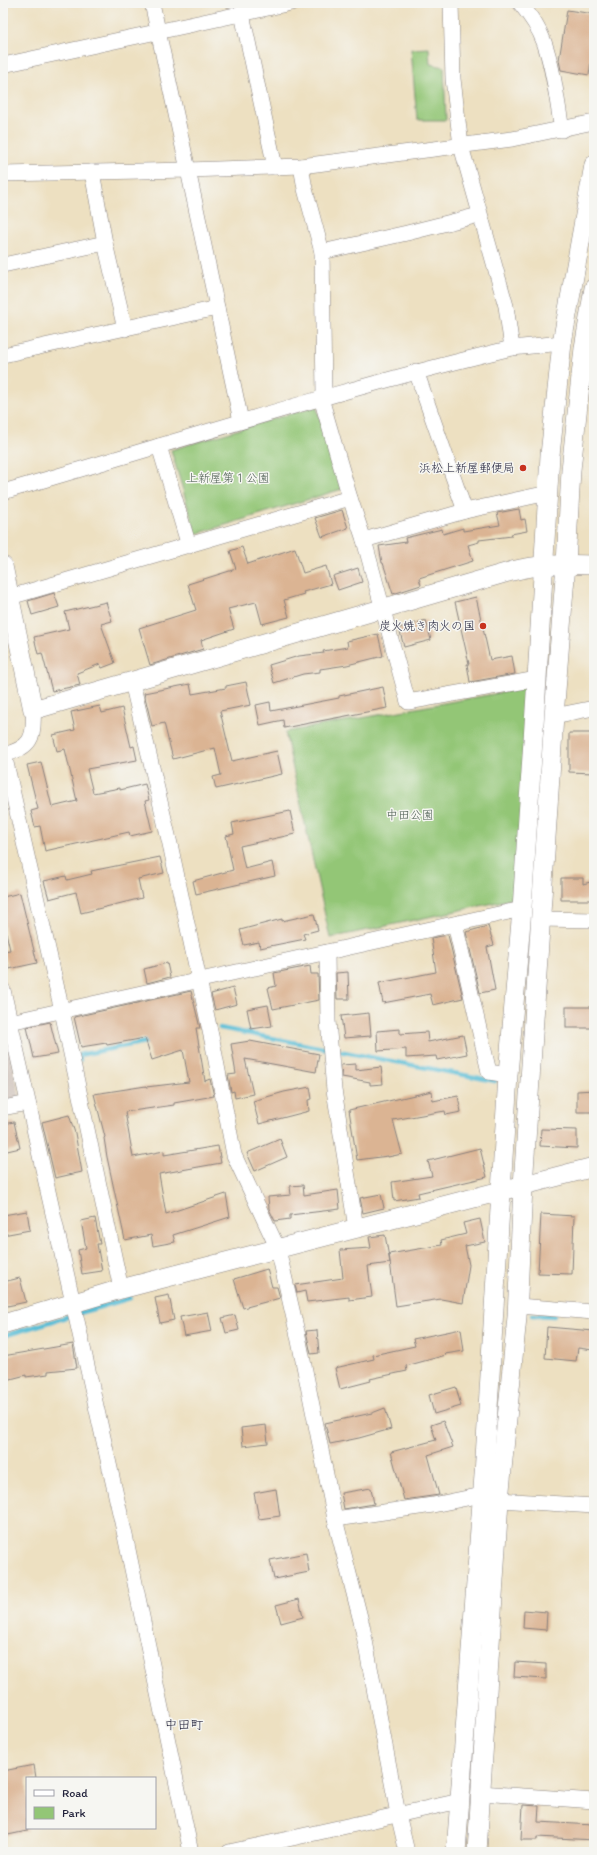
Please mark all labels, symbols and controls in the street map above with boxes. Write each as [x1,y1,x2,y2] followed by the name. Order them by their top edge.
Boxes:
[419,461,515,475] place label: 浜松上新屋郵便局
[518,463,528,473] marker: 浜松上新屋郵便局
[186,471,270,485] park label: 上新屋第１公園
[379,619,475,633] place label: 炭火焼き肉火の国
[478,621,488,631] marker: 炭火焼き肉火の国
[386,808,434,822] park label: 中田公園
[164,1717,204,1732] district label: 中田町
[26,1777,156,1829] legend
[62,1786,88,1800] text: Road
[62,1806,86,1820] text: Park

